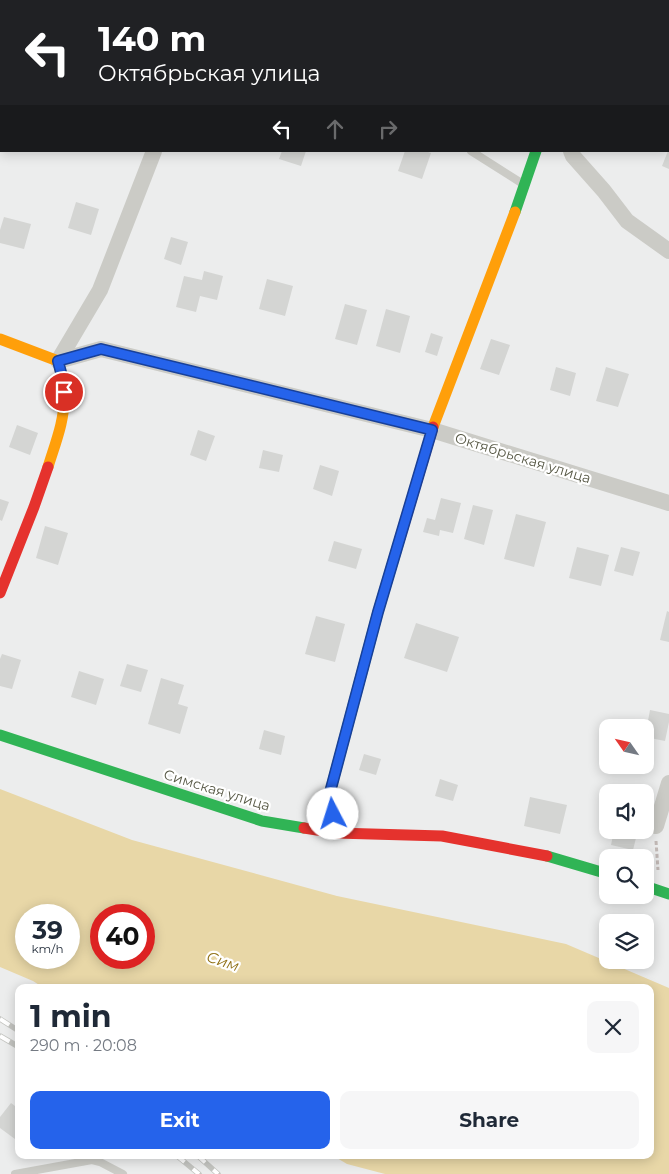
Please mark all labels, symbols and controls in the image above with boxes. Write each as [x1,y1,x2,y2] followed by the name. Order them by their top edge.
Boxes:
[98,17,206,60] text: 140 m
[15,20,80,85] icon: left
[98,60,320,87] text: Октябрьская улица
[268,115,296,143] icon: left
[321,115,349,143] icon: ahead
[374,115,402,143] icon: right
[43,371,85,413] pin
[50,378,78,406] icon: arrive
[453,429,593,487] street label: Октябрьская улица
[599,719,654,774] north arrow
[599,719,654,969] map controls
[161,765,273,815] street label: Симская улица
[599,784,654,839] button: sound
[306,787,358,839] position arrow
[599,849,654,904] button: search
[90,904,155,969] speed limit sign: 40
[599,914,654,969] button: layers
[32,915,63,945] text: 39
[31,941,64,956] text: km/h
[204,947,242,975] water label: Сим
[30,998,111,1035] text: 1 min
[587,1001,639,1053] button: close
[30,1036,137,1055] text: 290 m · 20:08
[30,1091,330,1149] button: Exit
[340,1091,639,1149] button: Share

